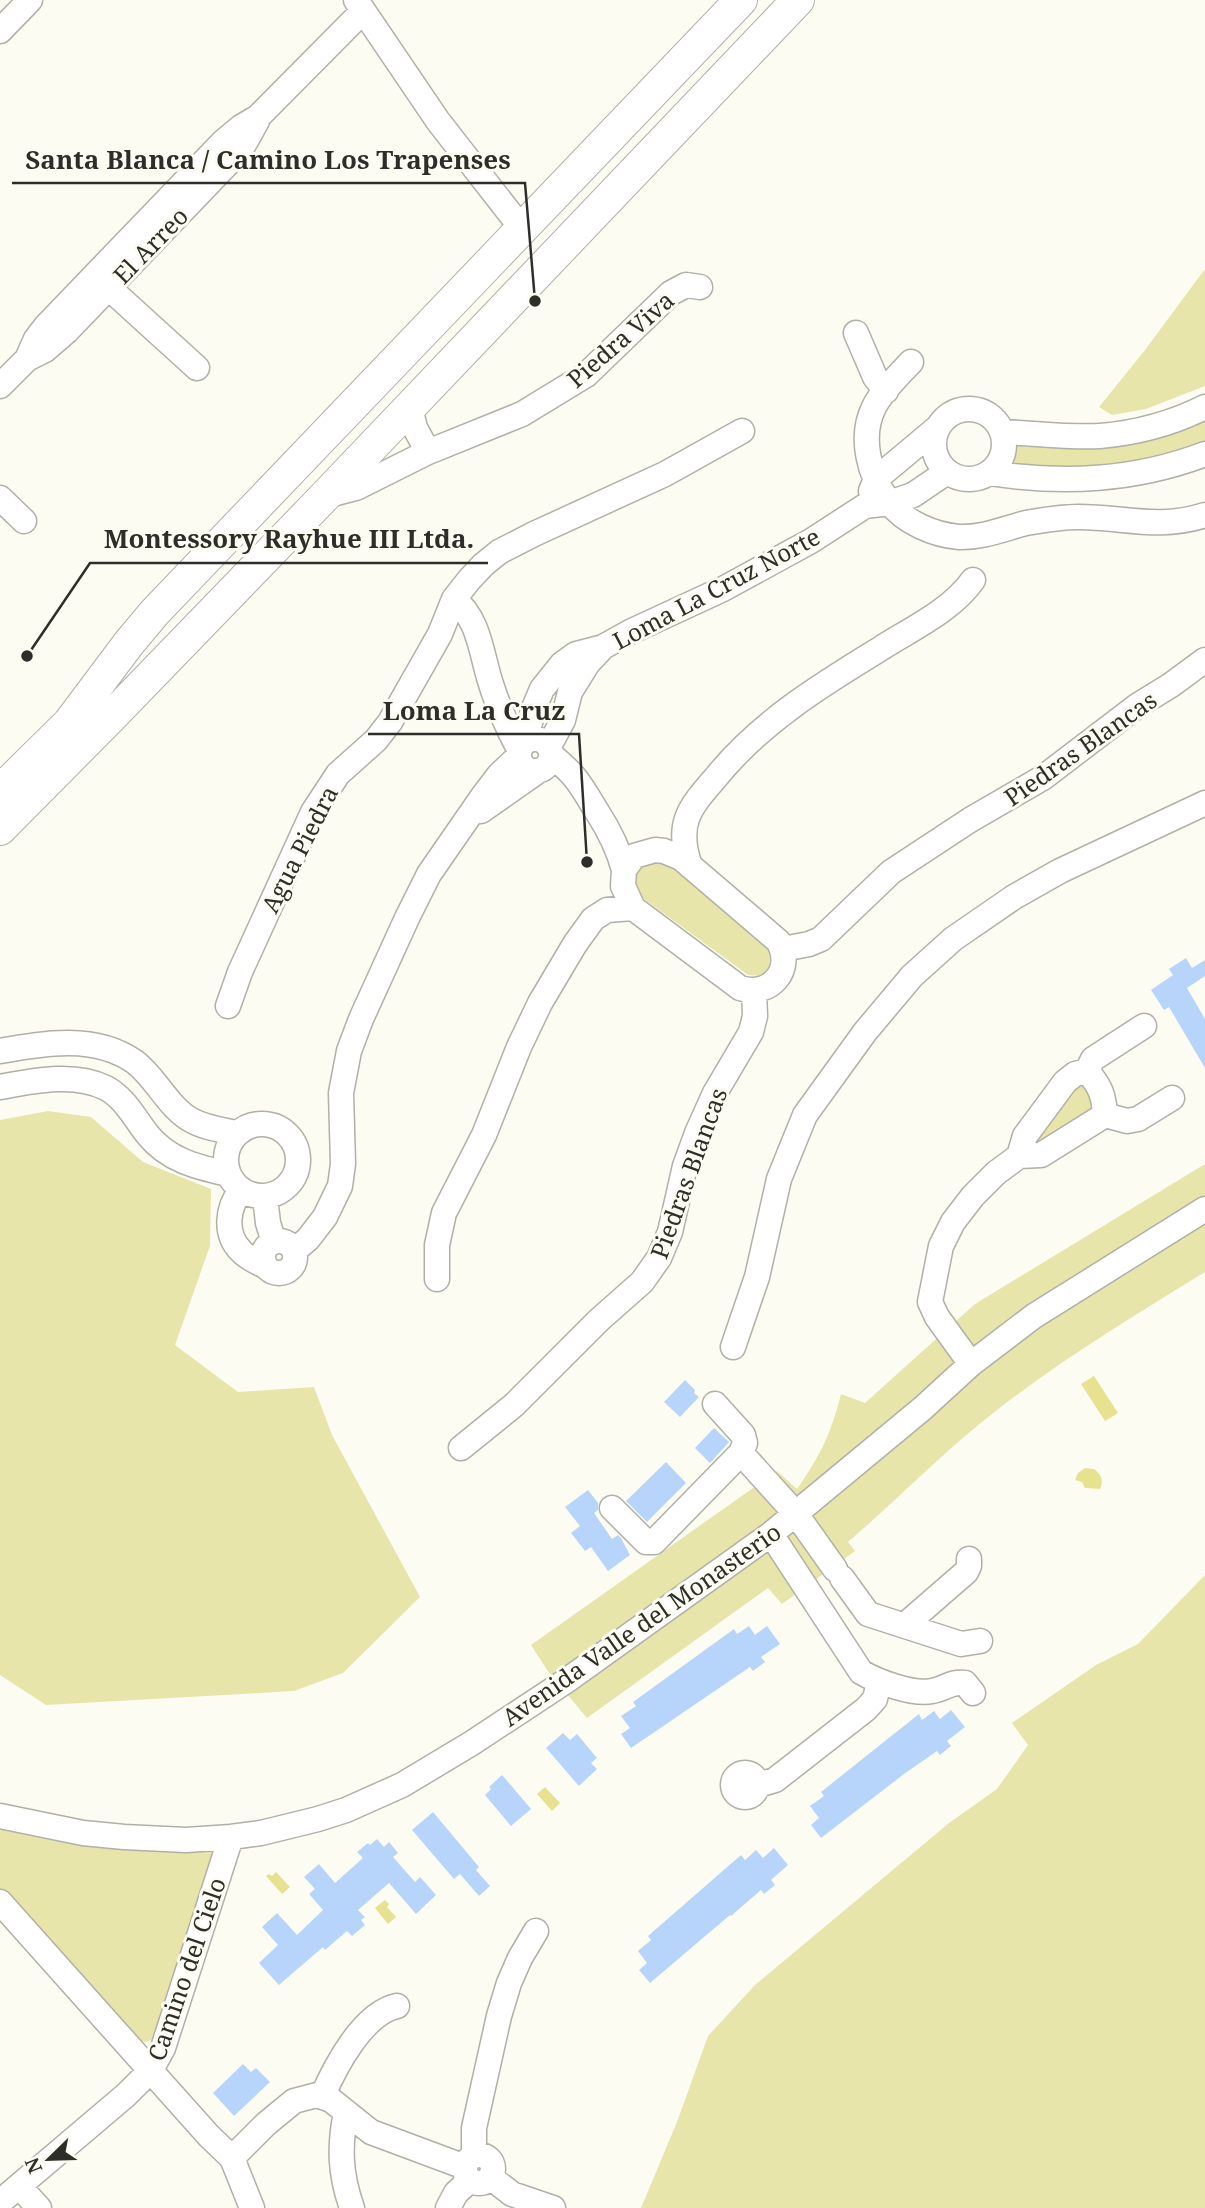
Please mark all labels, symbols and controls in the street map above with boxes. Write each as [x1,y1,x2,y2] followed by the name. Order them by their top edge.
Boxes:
[12,136,525,183] callout: Santa Blanca / Camino Los Trapenses
[25,141,511,177] text: Santa Blanca / Camino Los Trapenses
[105,199,195,291] street label: El Arreo
[560,283,680,395] street label: Piedra Viva
[90,516,488,563] callout: Montessory Rayhue III Ltda.
[607,519,825,657] street label: Loma La Cruz Norte
[104,520,474,556] text: Montessory Rayhue III Ltda.
[997,683,1163,813] street label: Piedras Blancas
[368,687,579,734] callout: Loma La Cruz
[383,692,565,728] text: Loma La Cruz
[253,780,345,918] street label: Agua Piedra
[642,1083,734,1263] street label: Piedras Blancas
[495,1515,787,1733] street label: Avenida Valle del Monasterio
[139,1873,233,2065] street label: Camino del Cielo
[14,2124,84,2194] north arrow
[18,2154,48,2178] text: N

